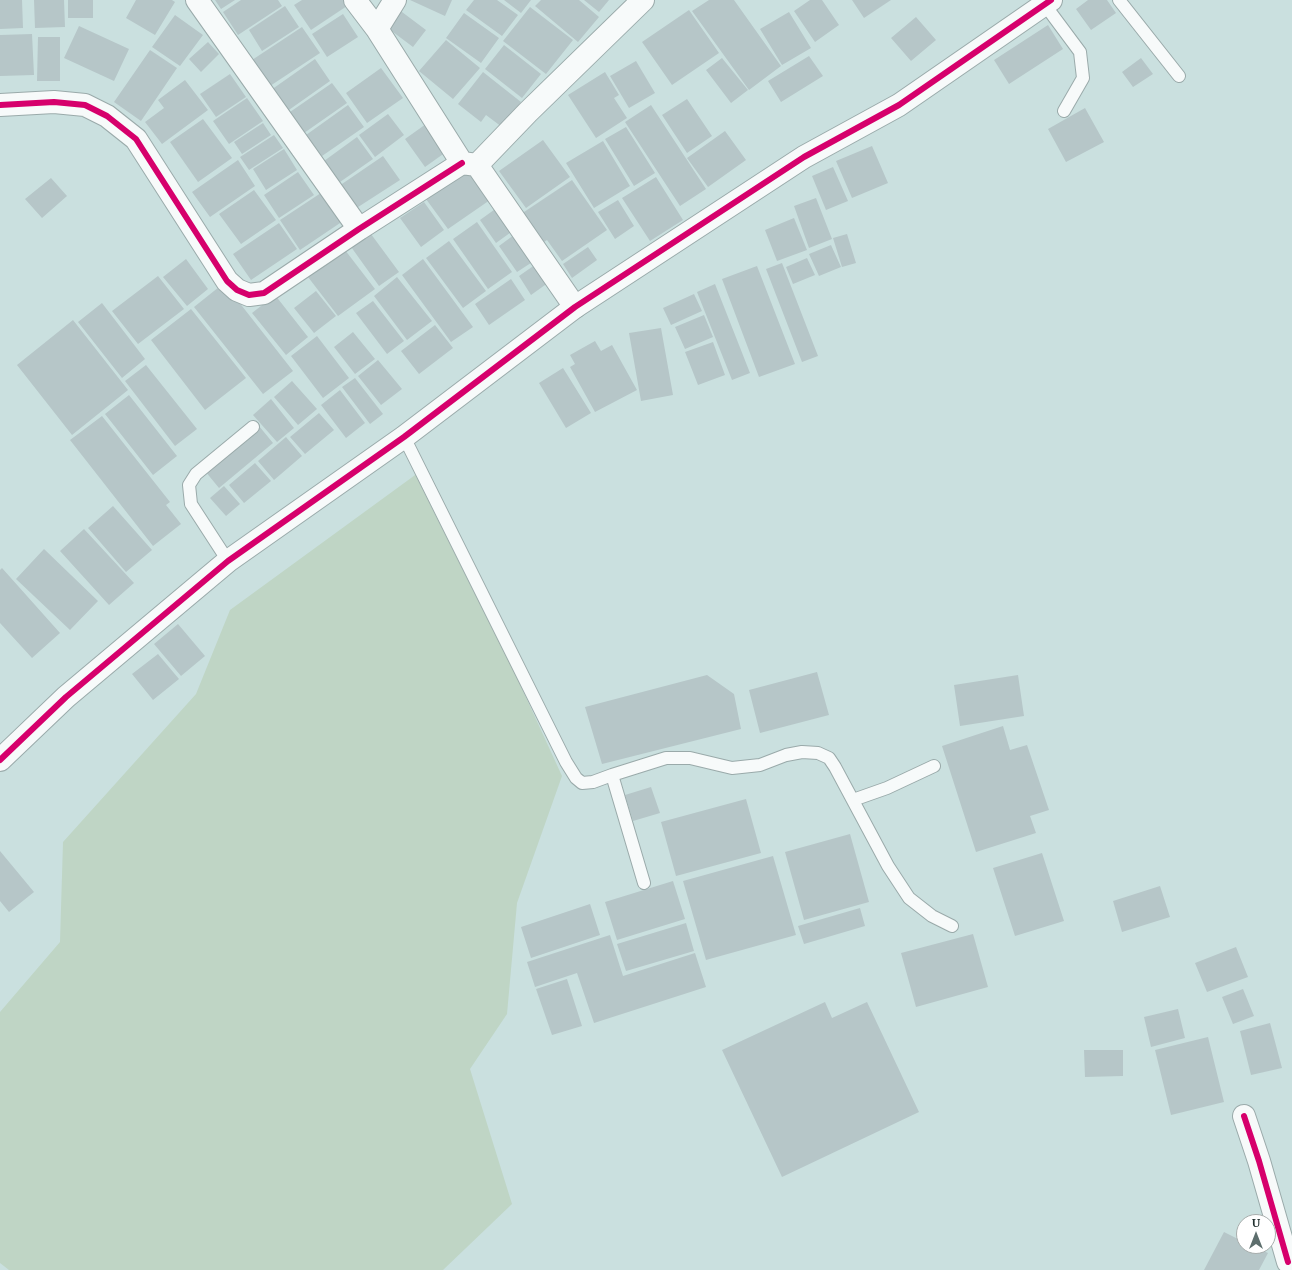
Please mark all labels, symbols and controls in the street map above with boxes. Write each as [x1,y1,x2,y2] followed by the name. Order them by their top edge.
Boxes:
[1236,1214,1276,1254] north arrow
[1252,1216,1260,1230] text: U

